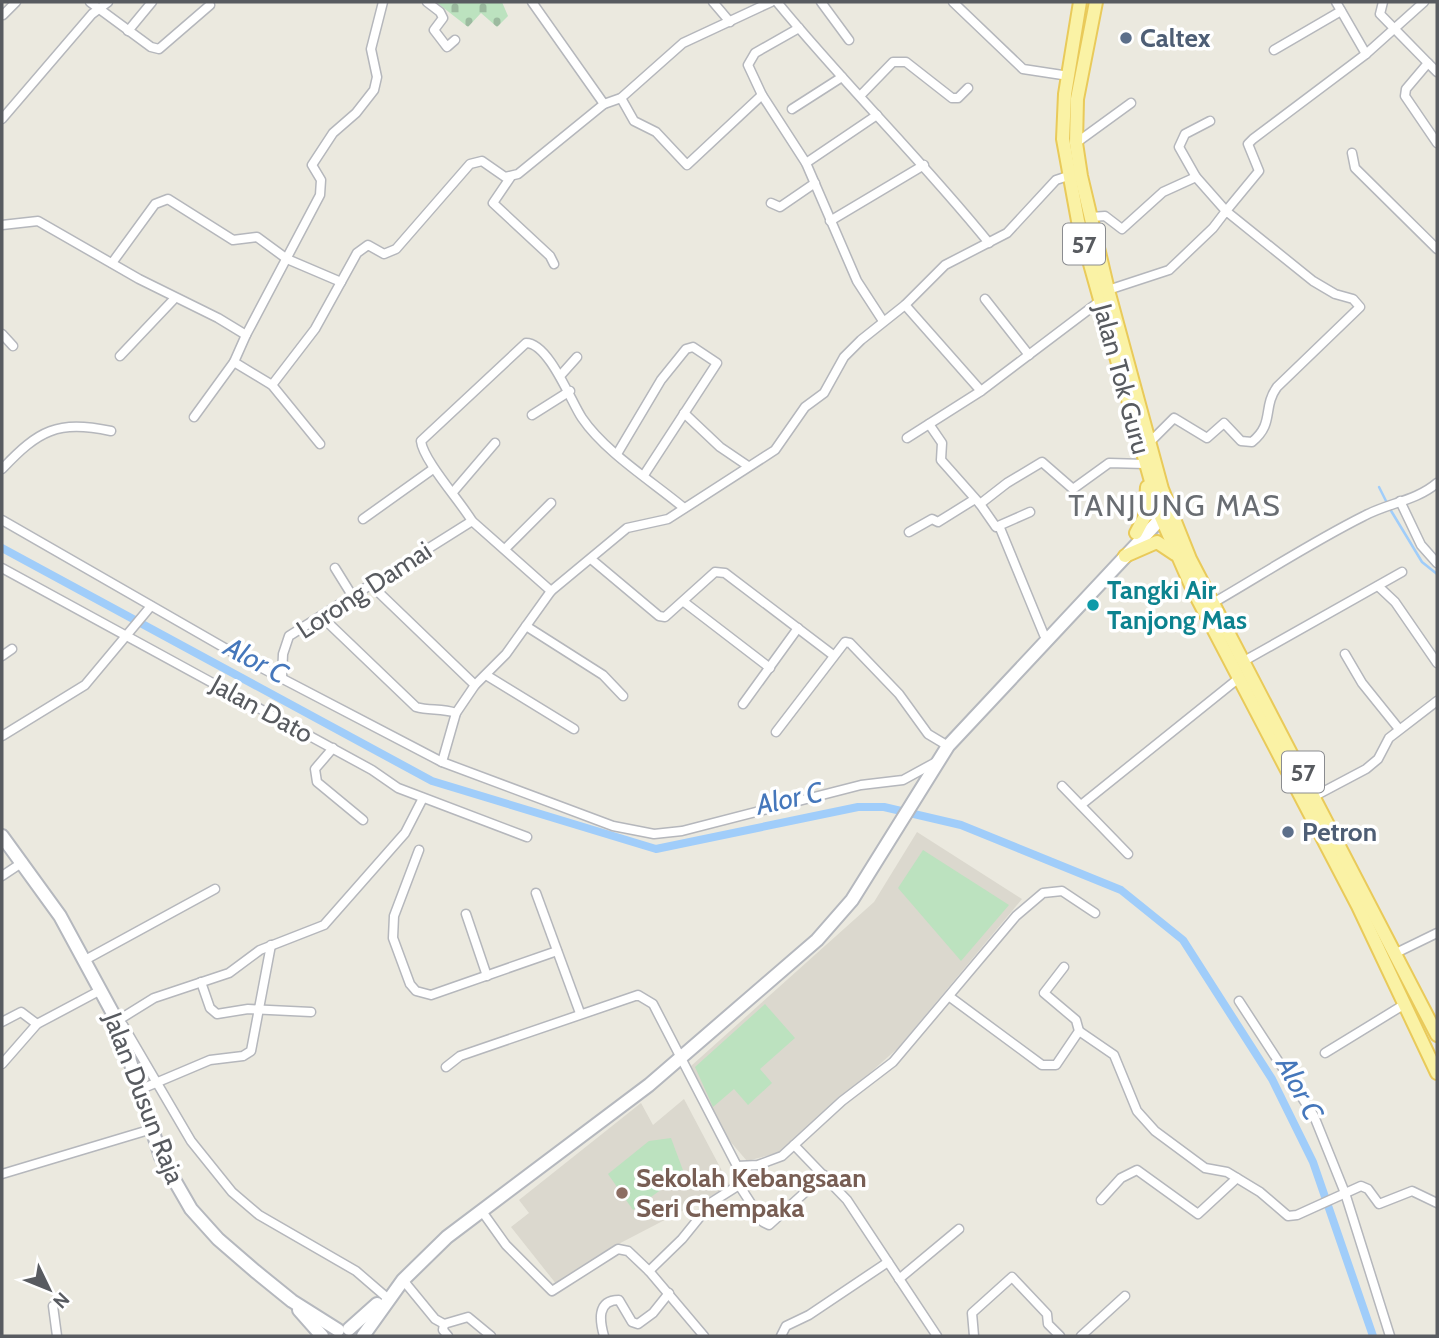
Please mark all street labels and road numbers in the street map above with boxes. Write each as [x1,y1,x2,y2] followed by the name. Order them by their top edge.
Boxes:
[1063,224,1105,264] road number: 57
[1086,299,1157,458] street label: Jalan Tok Guru
[290,534,438,646] street label: Lorong Damai
[205,667,319,750] street label: Jalan Dato
[1282,752,1324,792] road number: 57
[96,1007,192,1189] street label: Jalan Dusun Raja

